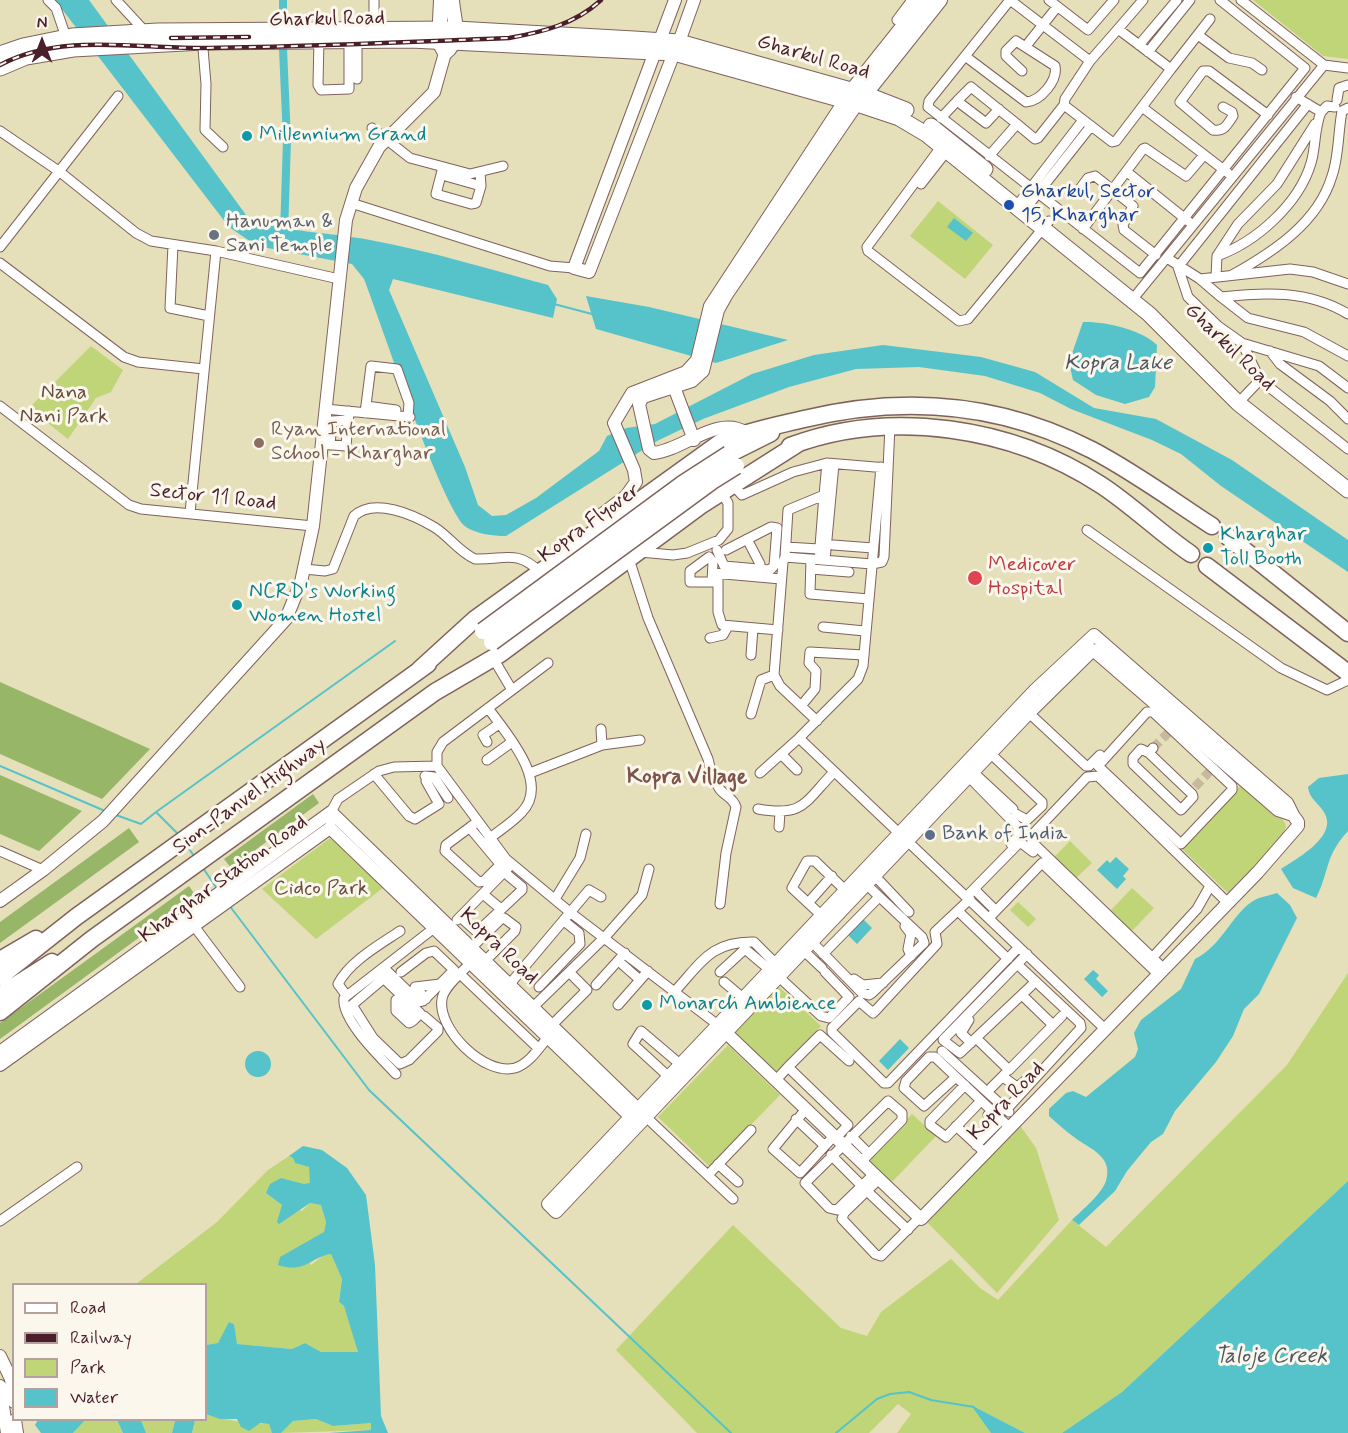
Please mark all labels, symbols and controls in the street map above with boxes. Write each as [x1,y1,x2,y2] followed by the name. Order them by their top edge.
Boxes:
[269,6,385,34] street label: Gharkul Road
[12,12,72,72] north arrow
[37,13,47,34] text: N
[754,30,872,86] street label: Gharkul Road
[259,123,426,149] place label: Millennium Grand
[240,129,254,143] marker: Millennium Grand
[1021,180,1155,230] place label: Gharkul, Sector 15, Kharghar
[1002,198,1016,212] marker: Gharkul, Sector 15, Kharghar
[226,210,333,260] place label: Hanuman & Sani Temple
[207,228,221,242] marker: Hanuman & Sani Temple
[1178,299,1280,397] street label: Gharkul Road
[1064,351,1172,377] water label: Kopra Lake
[20,381,108,431] park label: Nana Nani Park
[271,418,446,468] place label: Ryan International School - Kharghar
[252,436,266,450] marker: Ryan International School - Kharghar
[148,479,278,517] street label: Sector 11 Road
[534,479,646,569] street label: Kopra Flyover
[1220,523,1307,573] place label: Kharghar Toll Booth
[1201,541,1215,555] marker: Kharghar Toll Booth
[988,553,1076,603] place label: Medicover Hospital
[966,569,984,587] marker: Medicover Hospital
[249,580,396,630] place label: NCRD's Working Women Hostel
[230,598,244,612] marker: NCRD's Working Women Hostel
[169,733,331,861] street label: Sion-Panvel Highway
[627,765,747,791] district label: Kopra Village
[135,810,313,950] street label: Kharghar Station Road
[942,822,1067,848] place label: Bank of India
[923,828,937,842] marker: Bank of India
[274,877,368,903] park label: Cidco Park
[453,903,543,991] street label: Kopra Road
[659,992,836,1018] place label: Monarch Ambience
[640,998,654,1012] marker: Monarch Ambience
[963,1057,1051,1147] street label: Kopra Road
[12,1283,207,1421] legend
[70,1296,106,1320] text: Road
[70,1326,132,1350] text: Railway
[1215,1344,1327,1370] water label: Taloje Creek
[70,1356,106,1380] text: Park
[70,1386,118,1410] text: Water

